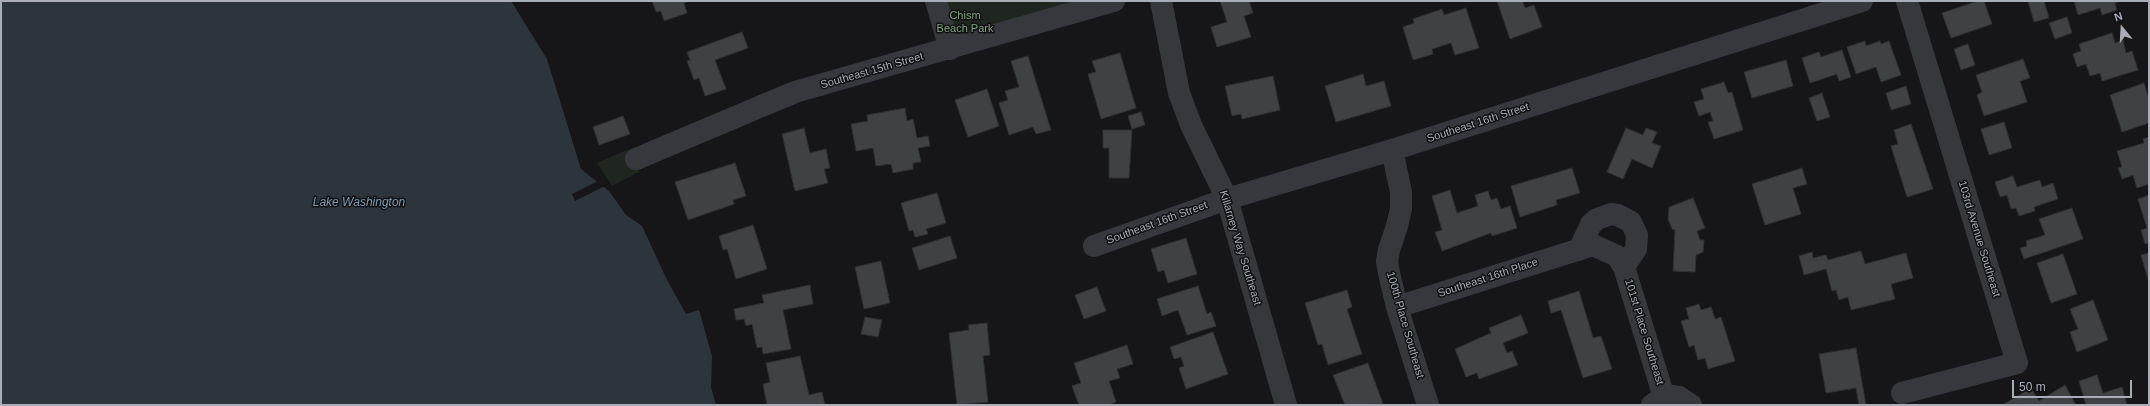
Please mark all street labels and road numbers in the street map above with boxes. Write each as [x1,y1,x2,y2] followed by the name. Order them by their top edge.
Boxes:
[819,50,925,92] street label: Southeast 15th Street
[1425,100,1531,146] street label: Southeast 16th Street
[1955,179,2003,299] street label: 103rd Avenue Southeast
[1216,189,1264,307] street label: Killarney Way Southeast
[1105,199,1209,247] street label: Southeast 16th Street
[1436,256,1540,300] street label: Southeast 16th Place
[1383,270,1427,380] street label: 100th Place Southeast
[1622,277,1666,387] street label: 101st Place Southeast

